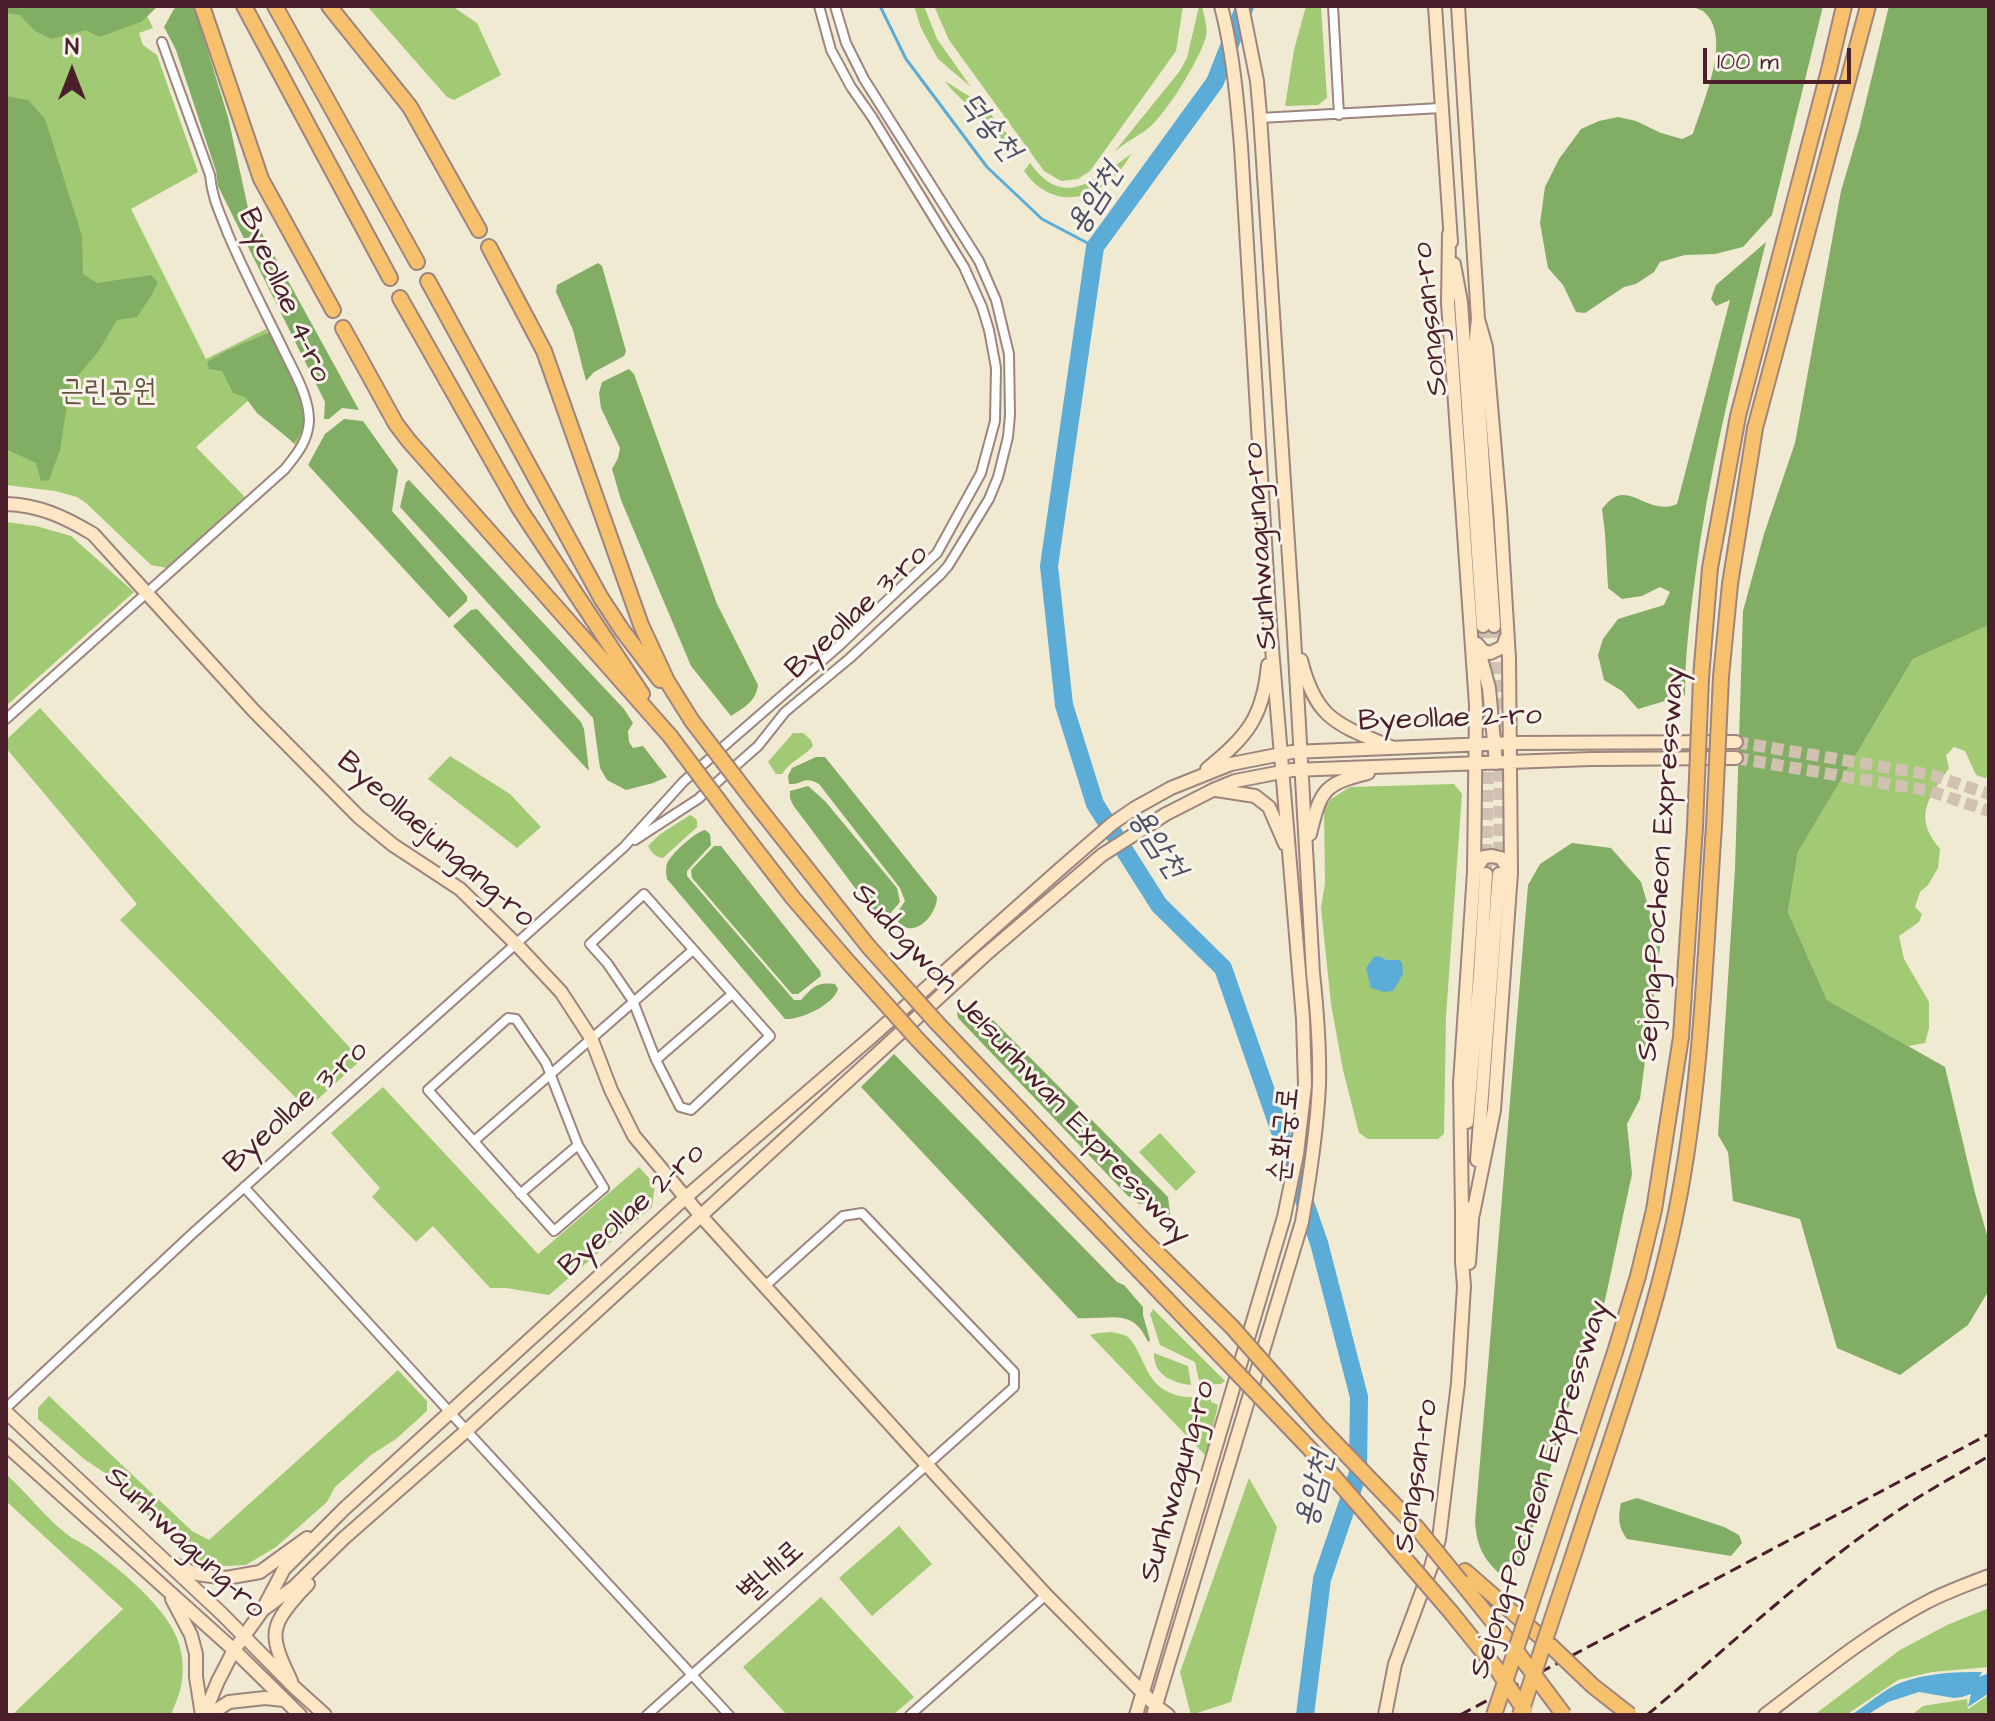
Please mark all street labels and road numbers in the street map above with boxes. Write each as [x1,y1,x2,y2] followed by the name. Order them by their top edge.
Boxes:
[229,203,337,389] street label: Byeollae 4-ro
[1406,240,1458,398] street label: Songsan-ro
[1237,441,1287,651] street label: Sunhwagung-ro
[779,538,937,688] street label: Byeollae 3-ro
[1631,666,1695,1062] street label: Sejong-Pocheon Expressway
[1358,699,1542,741] street label: Byeollae 2-ro
[328,745,542,937] street label: Byeollaejungang-ro
[843,877,1197,1253] street label: Sudogwon Je1sunhwan Expressway
[217,1034,377,1182] street label: Byeollae 3-ro
[1263,1085,1309,1185] street label: 순화궁로
[553,1136,713,1286] street label: Byeollae 2-ro
[1463,1297,1619,1683] street label: Sejong-Pocheon Expressway
[1133,1377,1225,1587] street label: Sunhwagung-ro
[1388,1397,1448,1555] street label: Songsan-ro
[96,1460,272,1628] street label: Sunhwagung-ro
[732,1534,812,1612] street label: 별내1로

